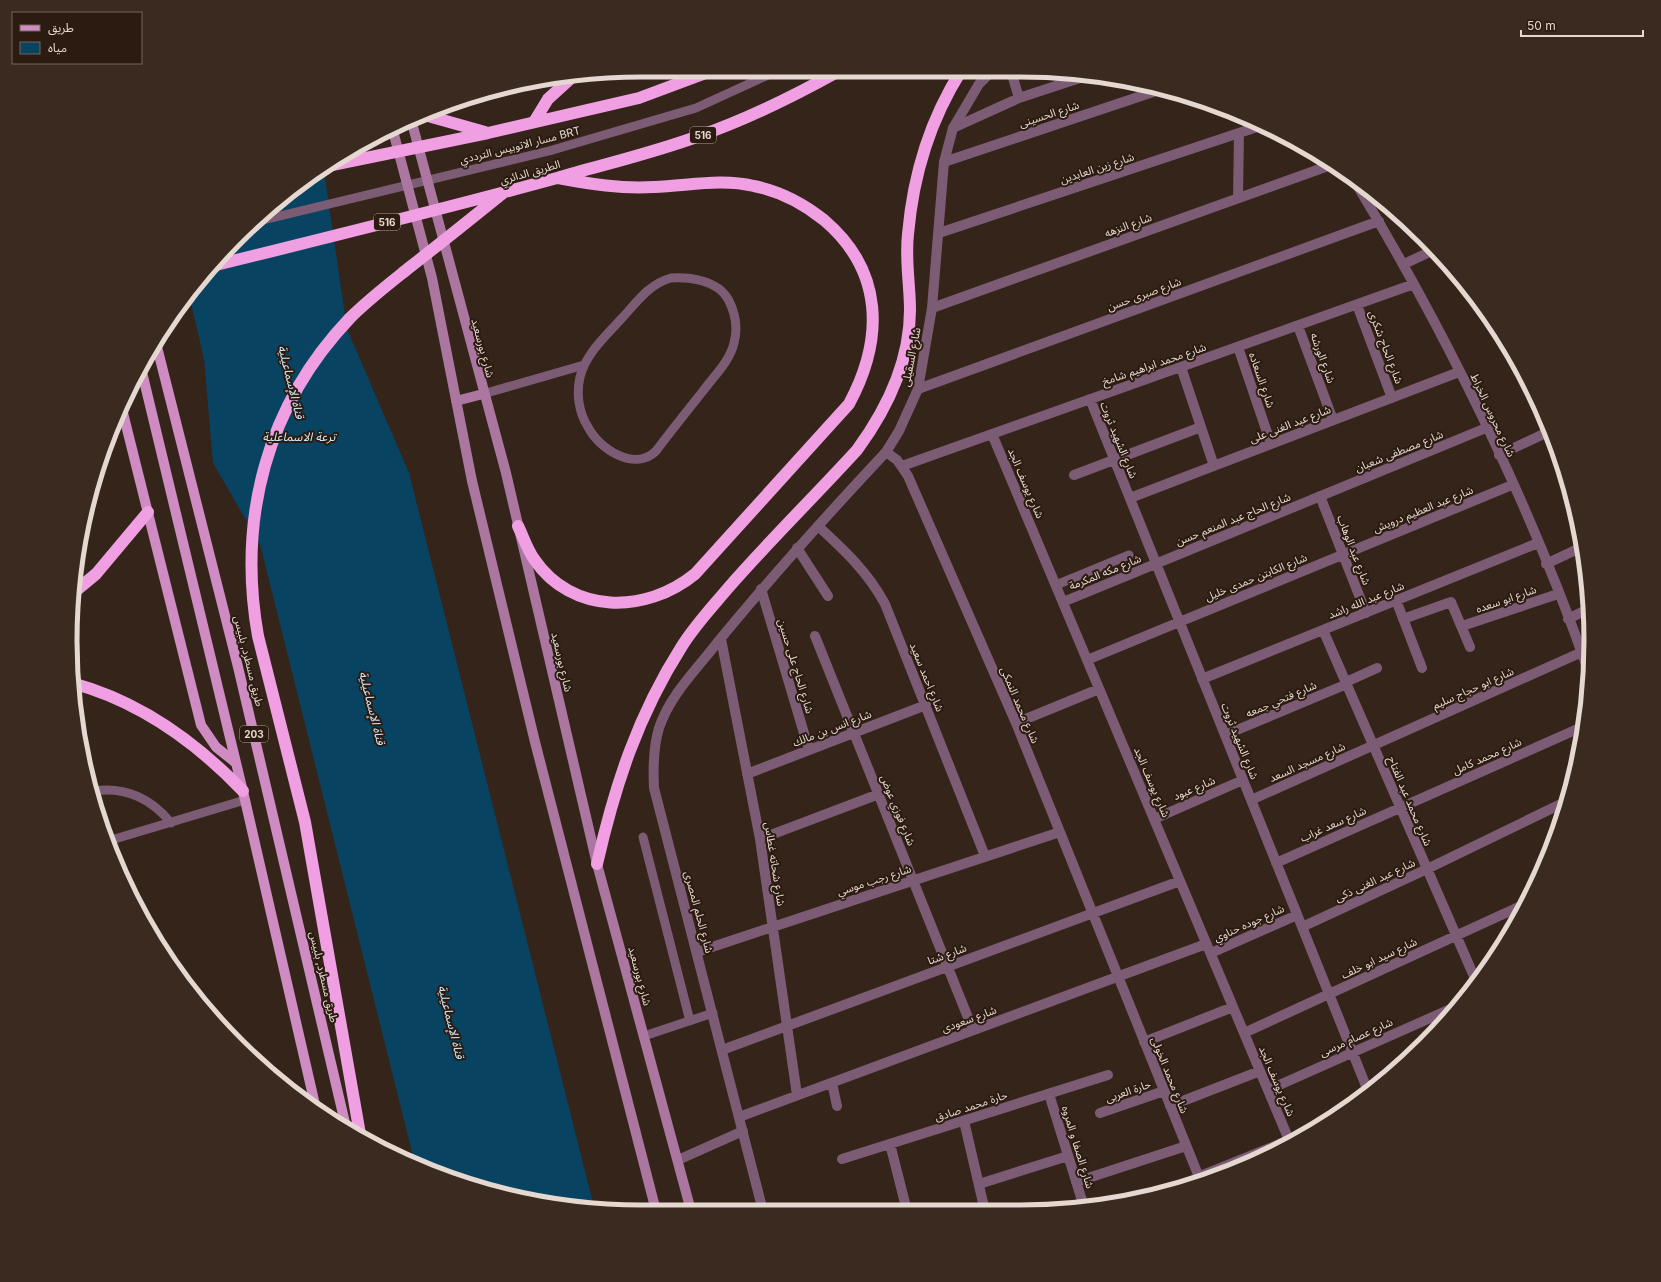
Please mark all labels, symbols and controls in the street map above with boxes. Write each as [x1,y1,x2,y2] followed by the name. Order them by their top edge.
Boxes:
[12,12,142,64] legend
[1521,12,1643,38] scale bar
[1527,18,1556,33] text: 50 m
[48,20,74,36] text: طريق
[48,40,67,55] text: مياه
[1017,98,1081,131] street label: شارع الحسينى
[458,123,582,169] street label: مسار الاتوبيس الترددي BRT
[690,127,716,143] road number: 516
[1058,149,1137,188] street label: شارع زين العابدين
[498,157,563,190] street label: الطريق الدائري
[1102,210,1154,241] street label: شارع النزهه
[374,214,400,230] road number: 516
[1105,274,1184,315] street label: شارع صبرى حسن
[1365,308,1407,386] street label: شارع الحاج شكرى
[467,317,498,380] street label: شارع بورسعيد
[898,326,925,388] street label: شارع السقيلى
[1306,331,1339,386] street label: شارع الورشه
[1100,339,1209,390] street label: شارع محمد ابراهيم شامخ
[274,344,308,422] water label: قناة الإسماعيلية
[1245,350,1278,410] street label: شارع السعاده
[1467,371,1519,460] street label: شارع محروس الخراط
[1096,400,1141,481] street label: شارع الشهيد ثروت
[1247,402,1333,447] street label: شارع عبد الغنى على
[1353,427,1446,476] street label: شارع مصطفى شعبان
[263,429,338,444] water label: ترعة الاسماعلية
[1004,446,1047,521] street label: شارع يوسف الجد
[1371,482,1476,537] street label: شارع عبد العظيم درويش
[1173,489,1294,550] street label: شارع الحاج عبد المنعم حسن
[1333,513,1374,588] street label: شارع عبد الوهاب
[1203,550,1310,605] street label: شارع الكابتن حمدى خليل
[1067,551,1144,594] street label: شارع مكه المكرمة
[1326,578,1407,623] street label: شارع عبد الله راشد
[1474,582,1539,617] street label: شارع ابو سعده
[231,614,267,708] street label: طريق مسطرد, بلبيس
[774,617,817,716] street label: شارع الحاج على حسين
[547,631,576,694] street label: شارع بورسعيد
[906,640,947,714] street label: شارع احمد سعيد
[1430,664,1517,714] street label: شارع ابو حجاج سليم
[997,665,1043,746] street label: شارع محمد النمكى
[355,670,389,748] water label: قناة الإسماعيلية
[1243,678,1320,723] street label: شارع فتحي جمعه
[1217,701,1262,782] street label: شارع الشهيد ثروت
[791,706,874,750] street label: شارع انس بن مالك
[240,726,268,742] road number: 203
[1450,734,1524,778] street label: شارع محمد كامل
[1267,739,1348,786] street label: شارع مسجد السعد
[1130,745,1173,820] street label: شارع يوسف الجد
[1384,754,1435,849] street label: شارع محمد عبد الفتاح
[875,772,919,849] street label: شارع فوزي عوض
[1171,773,1218,804] street label: شارع عبود
[1298,803,1369,846] street label: شارع سعد غراب
[760,821,789,908] street label: شارع شحاته غطاس
[1333,855,1418,906] street label: شارع عبد الغنى ذكى
[835,861,914,901] street label: شارع رجب موسي
[679,869,717,956] street label: شارع الحلم المصرى
[1212,901,1288,947] street label: شارع جوده حناوي
[307,930,341,1024] street label: طريق مسطرد, بلبيس
[1339,934,1420,983] street label: شارع سيد ابو خلف
[926,940,969,968] street label: شارع شتا
[624,945,655,1008] street label: شارع بورسعيد
[434,984,468,1062] water label: قناة الإسماعيلية
[940,1002,999,1036] street label: شارع سعودى
[1317,1014,1396,1060] street label: شارع عصام مرسى
[1147,1035,1192,1116] street label: شارع محمد الخولى
[1255,1044,1298,1119] street label: شارع يوسف الجد
[1103,1077,1153,1105] street label: حارة العربى
[933,1087,1010,1124] street label: حارة محمد صادق
[1058,1104,1097,1191] street label: شارع الصفا و المروه

